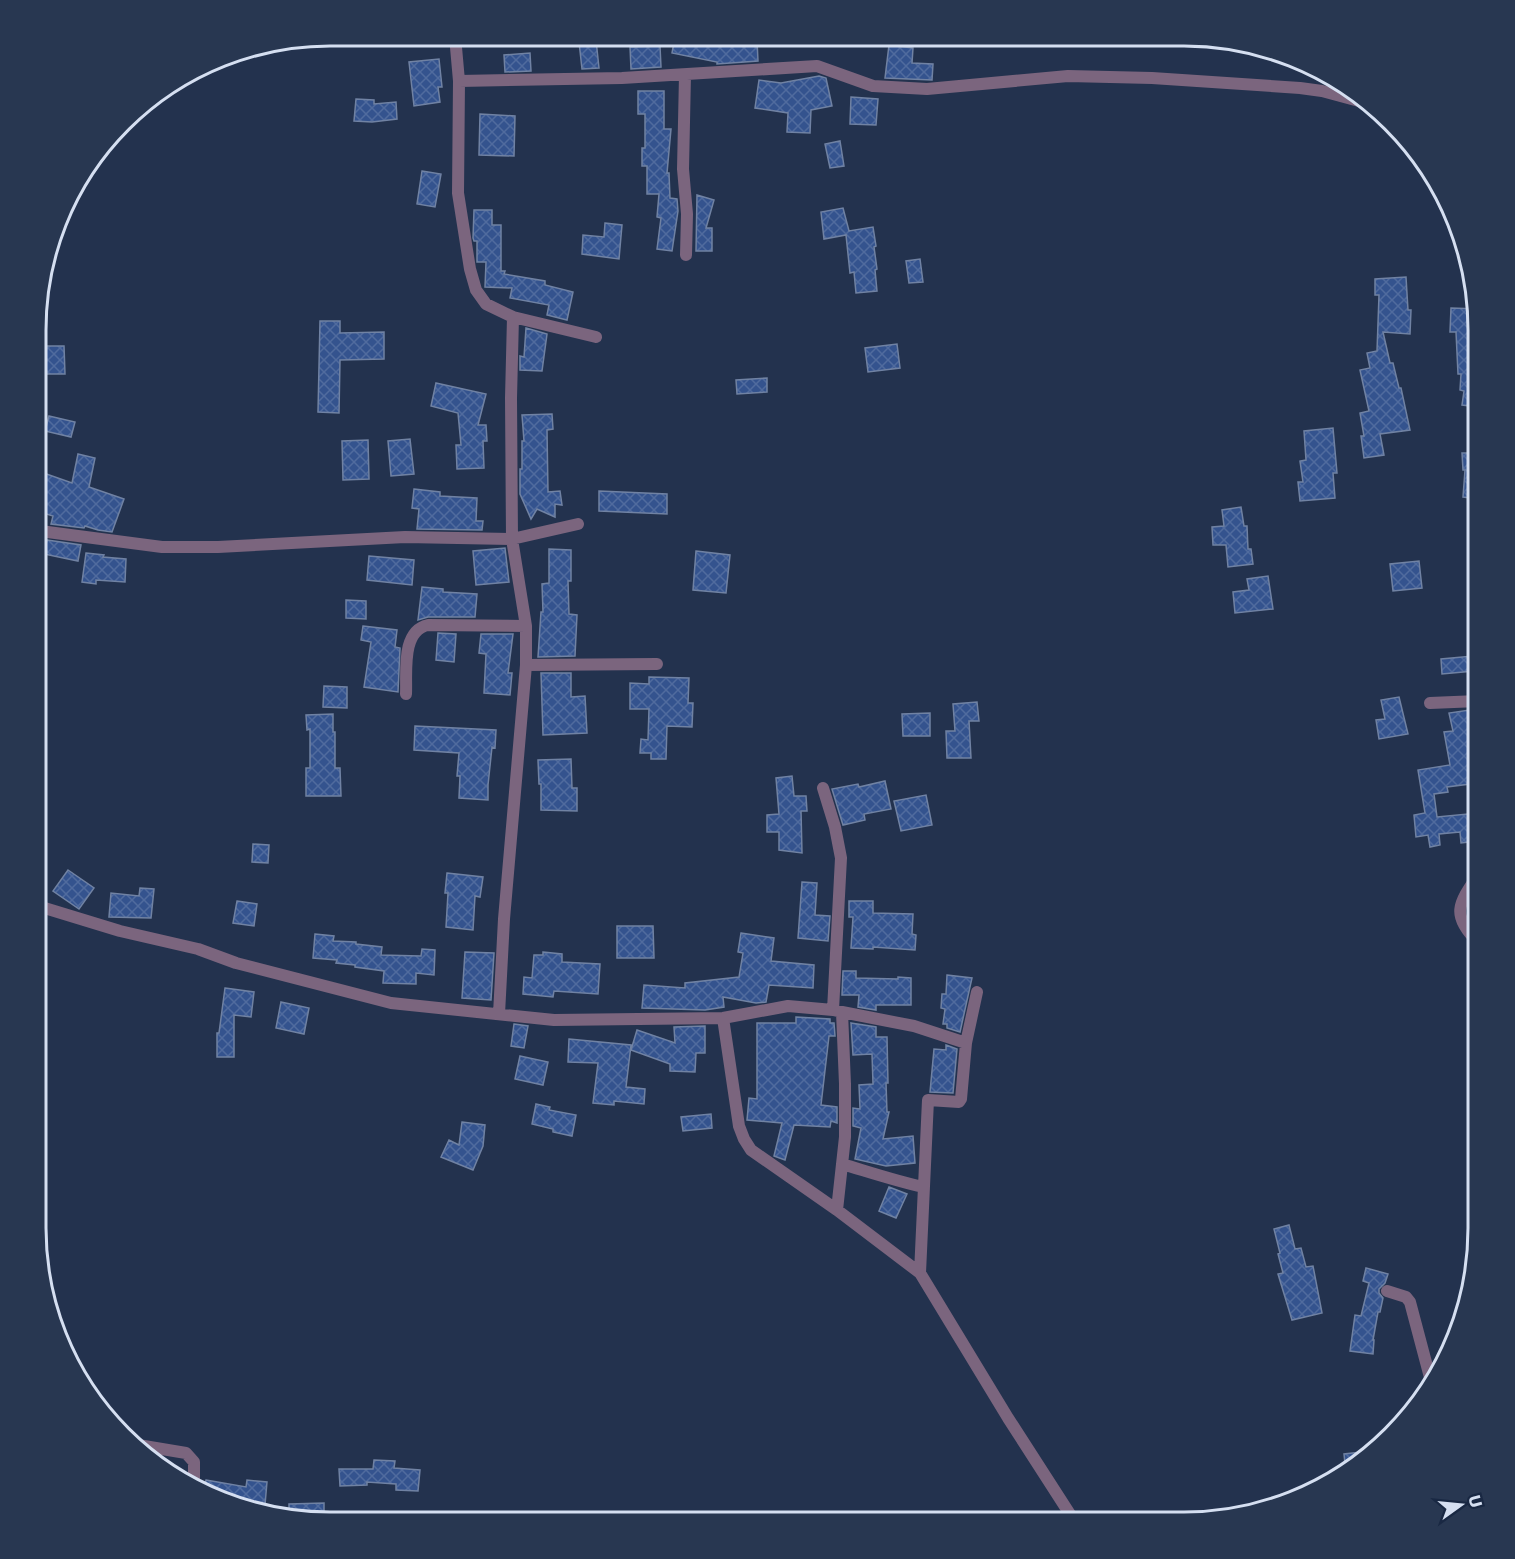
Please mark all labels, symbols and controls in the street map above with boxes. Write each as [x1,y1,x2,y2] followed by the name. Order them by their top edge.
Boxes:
[1431,1475,1491,1535] north arrow
[1464,1493,1486,1510] text: U

